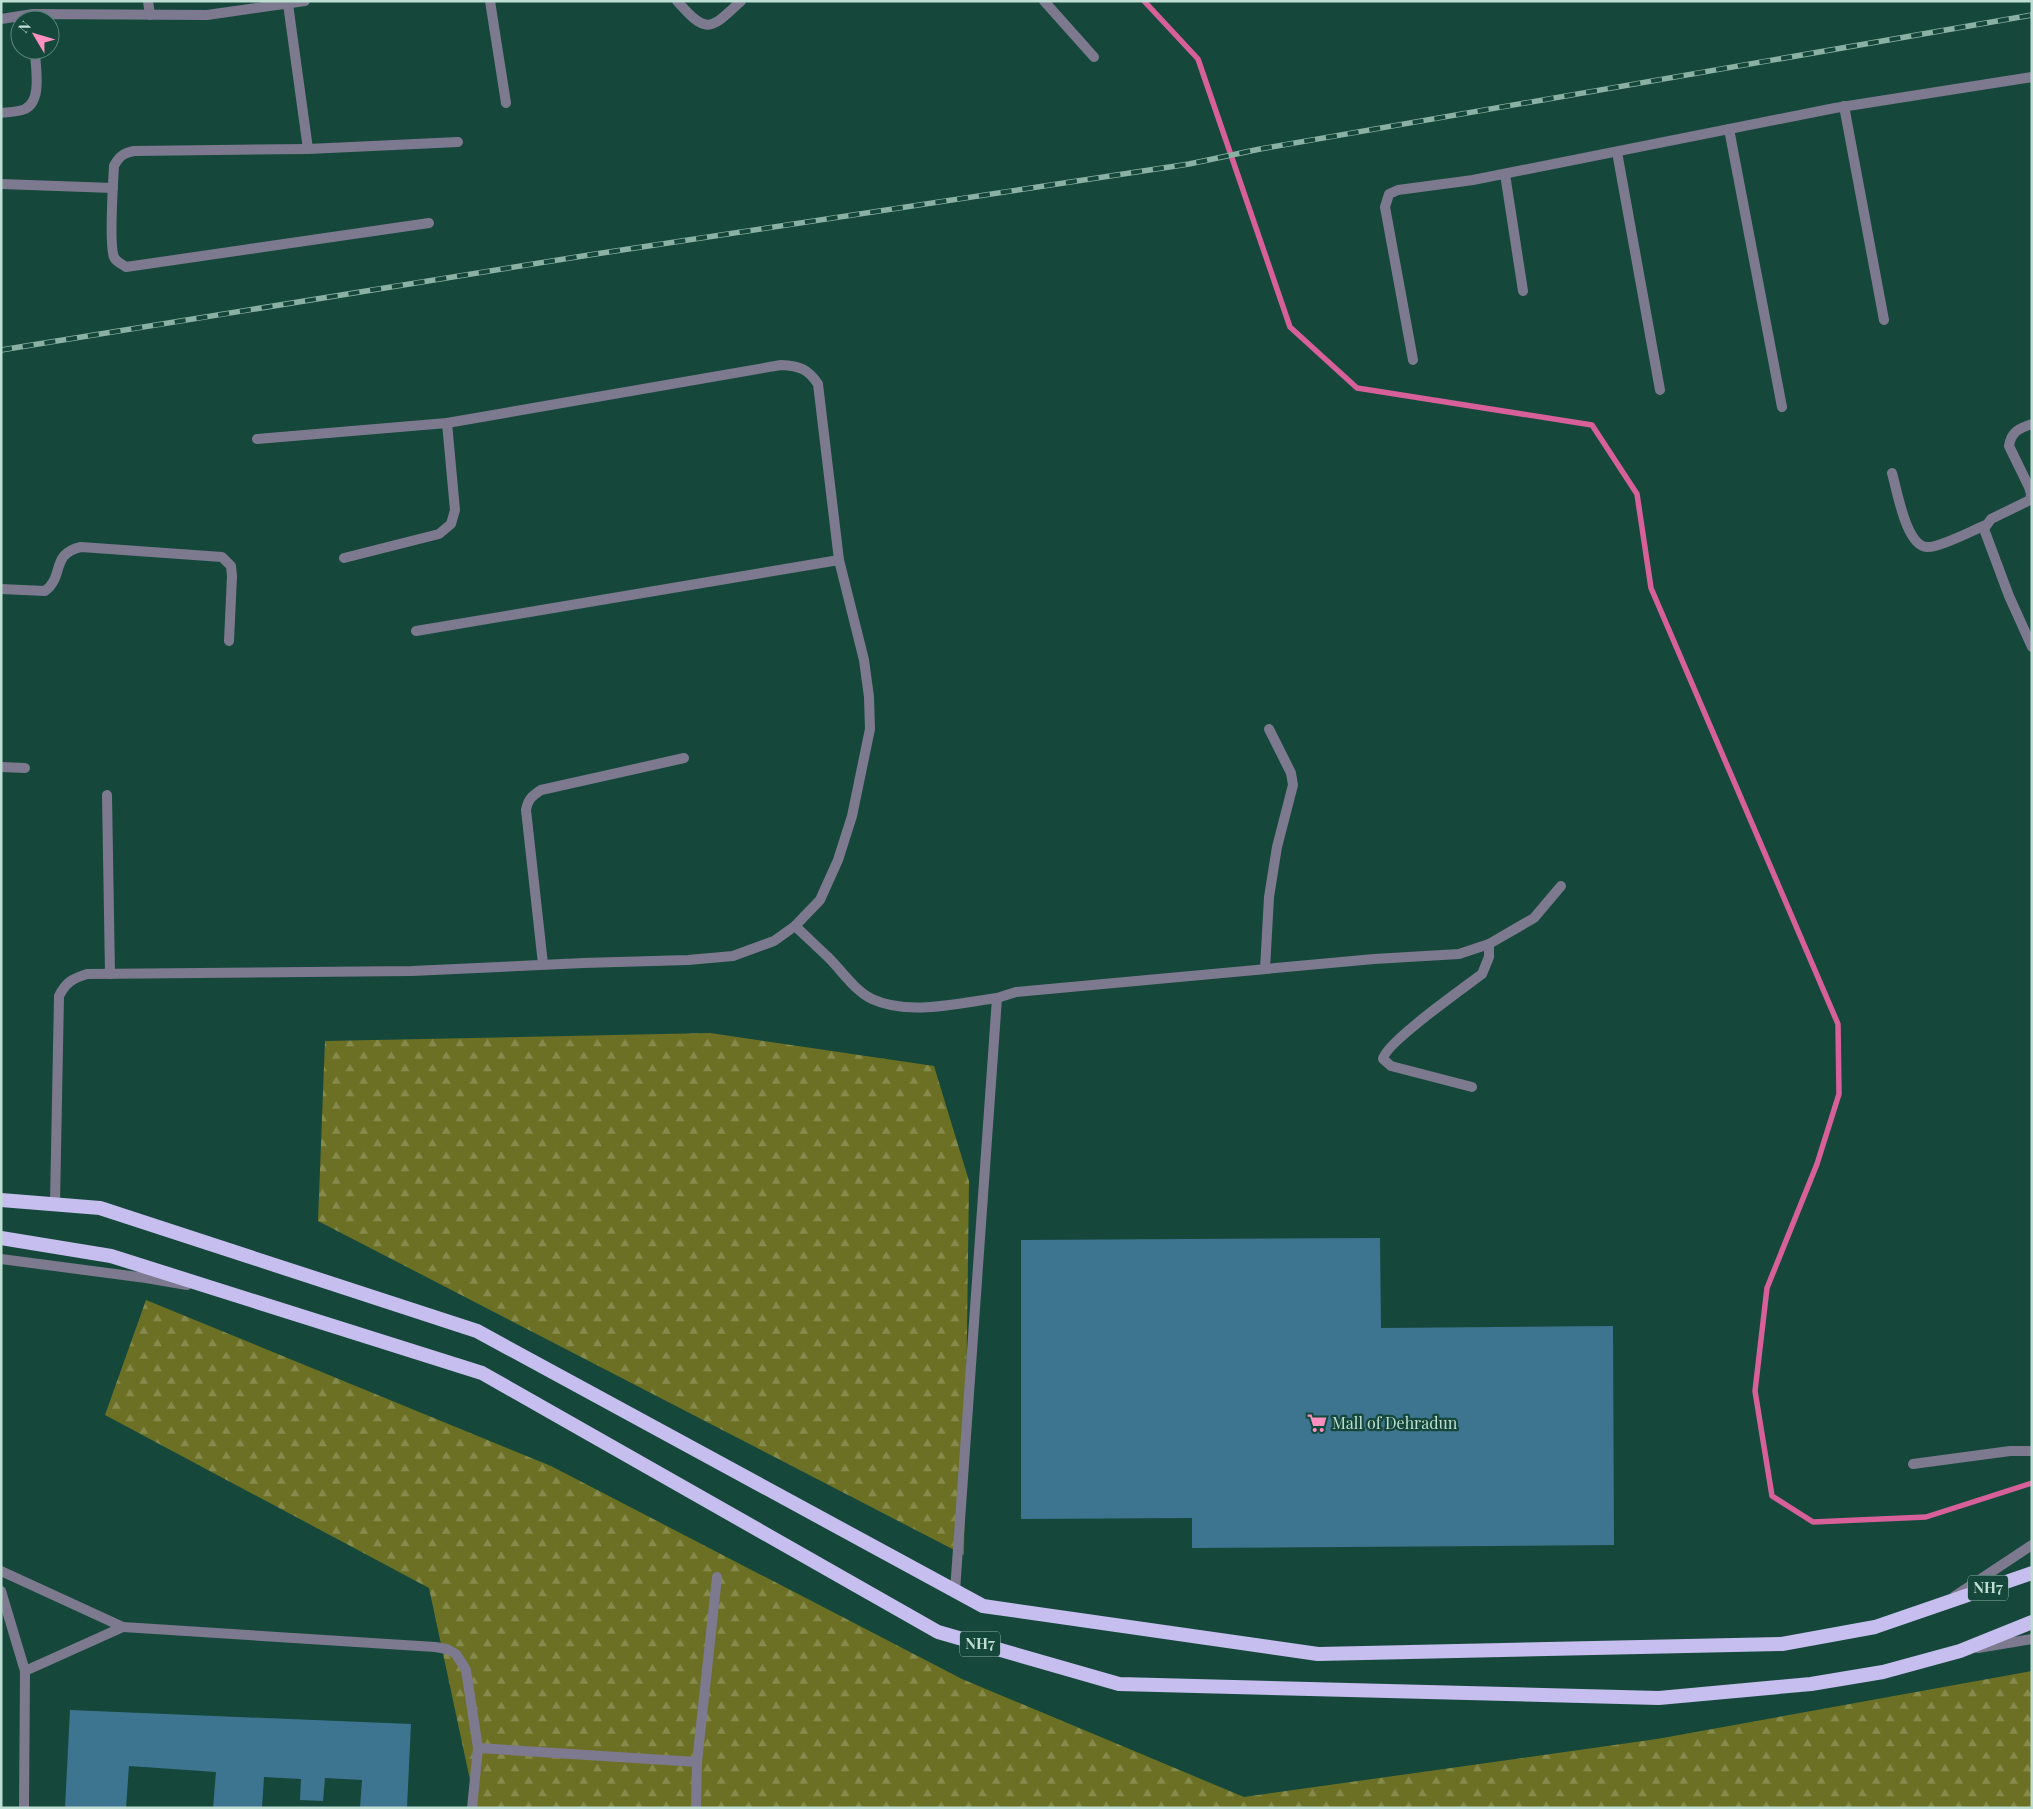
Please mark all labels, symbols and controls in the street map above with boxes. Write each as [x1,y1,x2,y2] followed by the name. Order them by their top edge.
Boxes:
[10,10,60,60] north arrow
[14,17,35,37] text: N
[1306,1412,1328,1434] supermarket icon: Mall of Dehradun
[1332,1412,1458,1433] place label: Mall of Dehradun
[1968,1576,2008,1600] road number: NH7
[960,1632,1000,1656] road number: NH7

